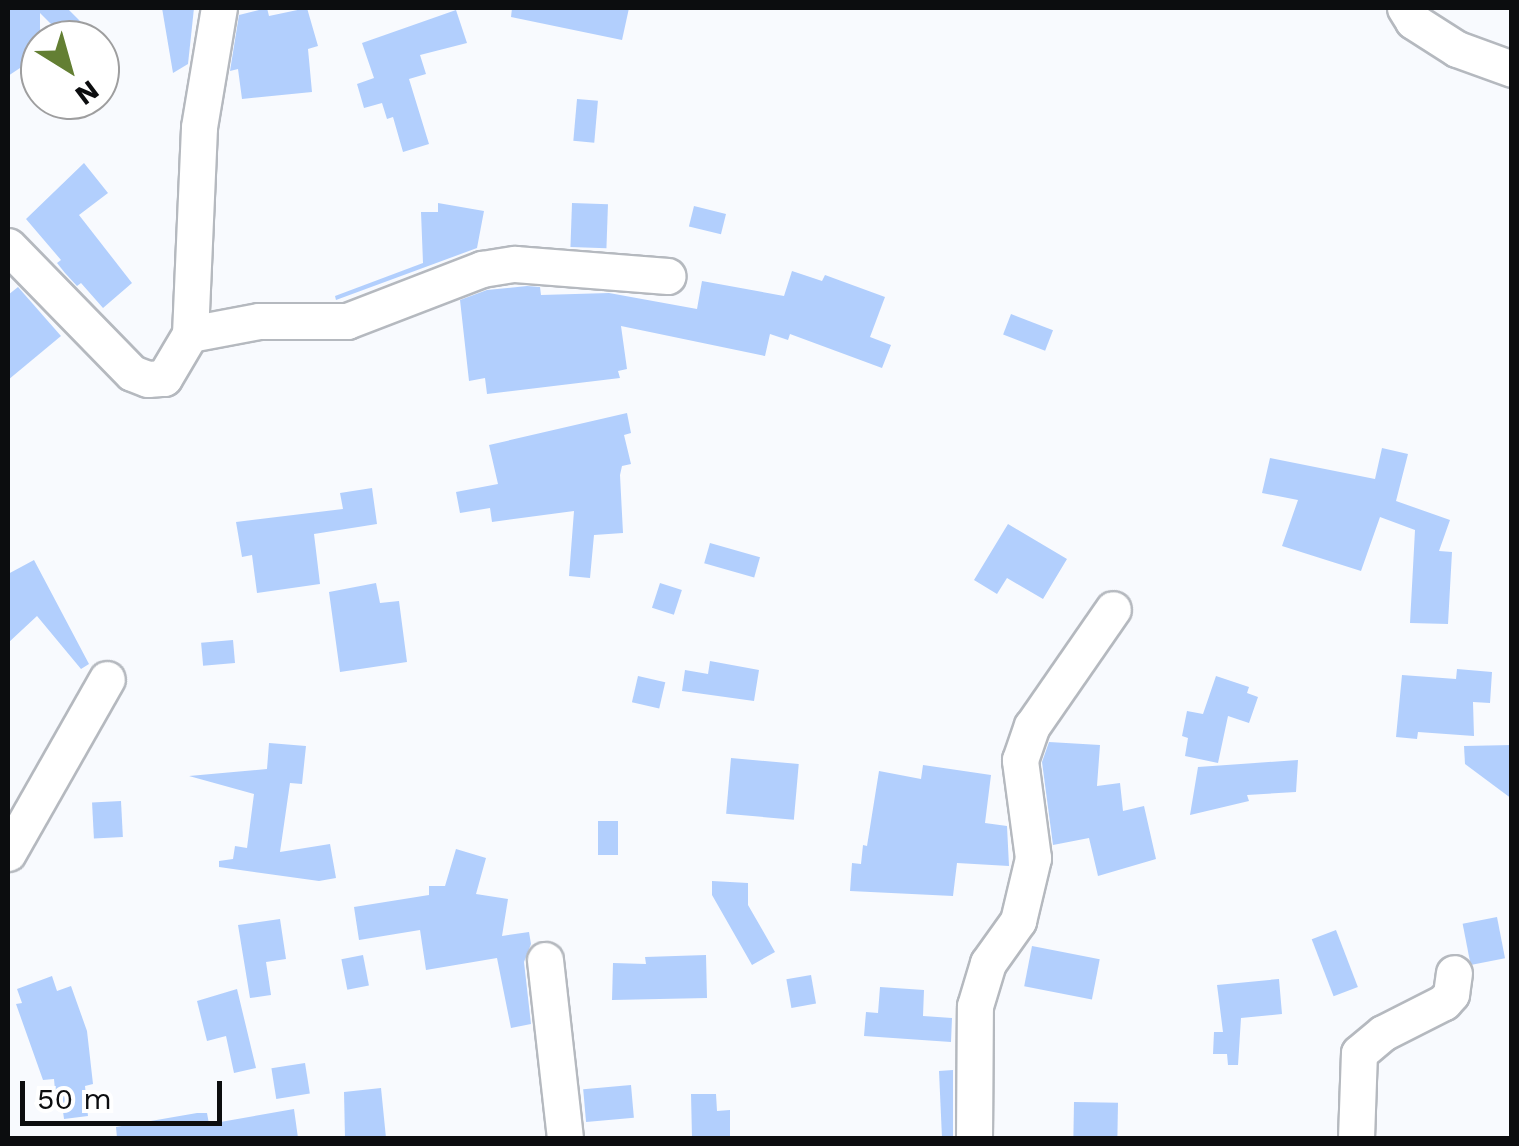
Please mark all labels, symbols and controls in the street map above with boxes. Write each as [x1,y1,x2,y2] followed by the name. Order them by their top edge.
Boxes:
[20,20,120,120] north arrow
[69,73,105,112] text: N
[25,1061,228,1123] scale bar
[37,1081,112,1116] text: 50 m

